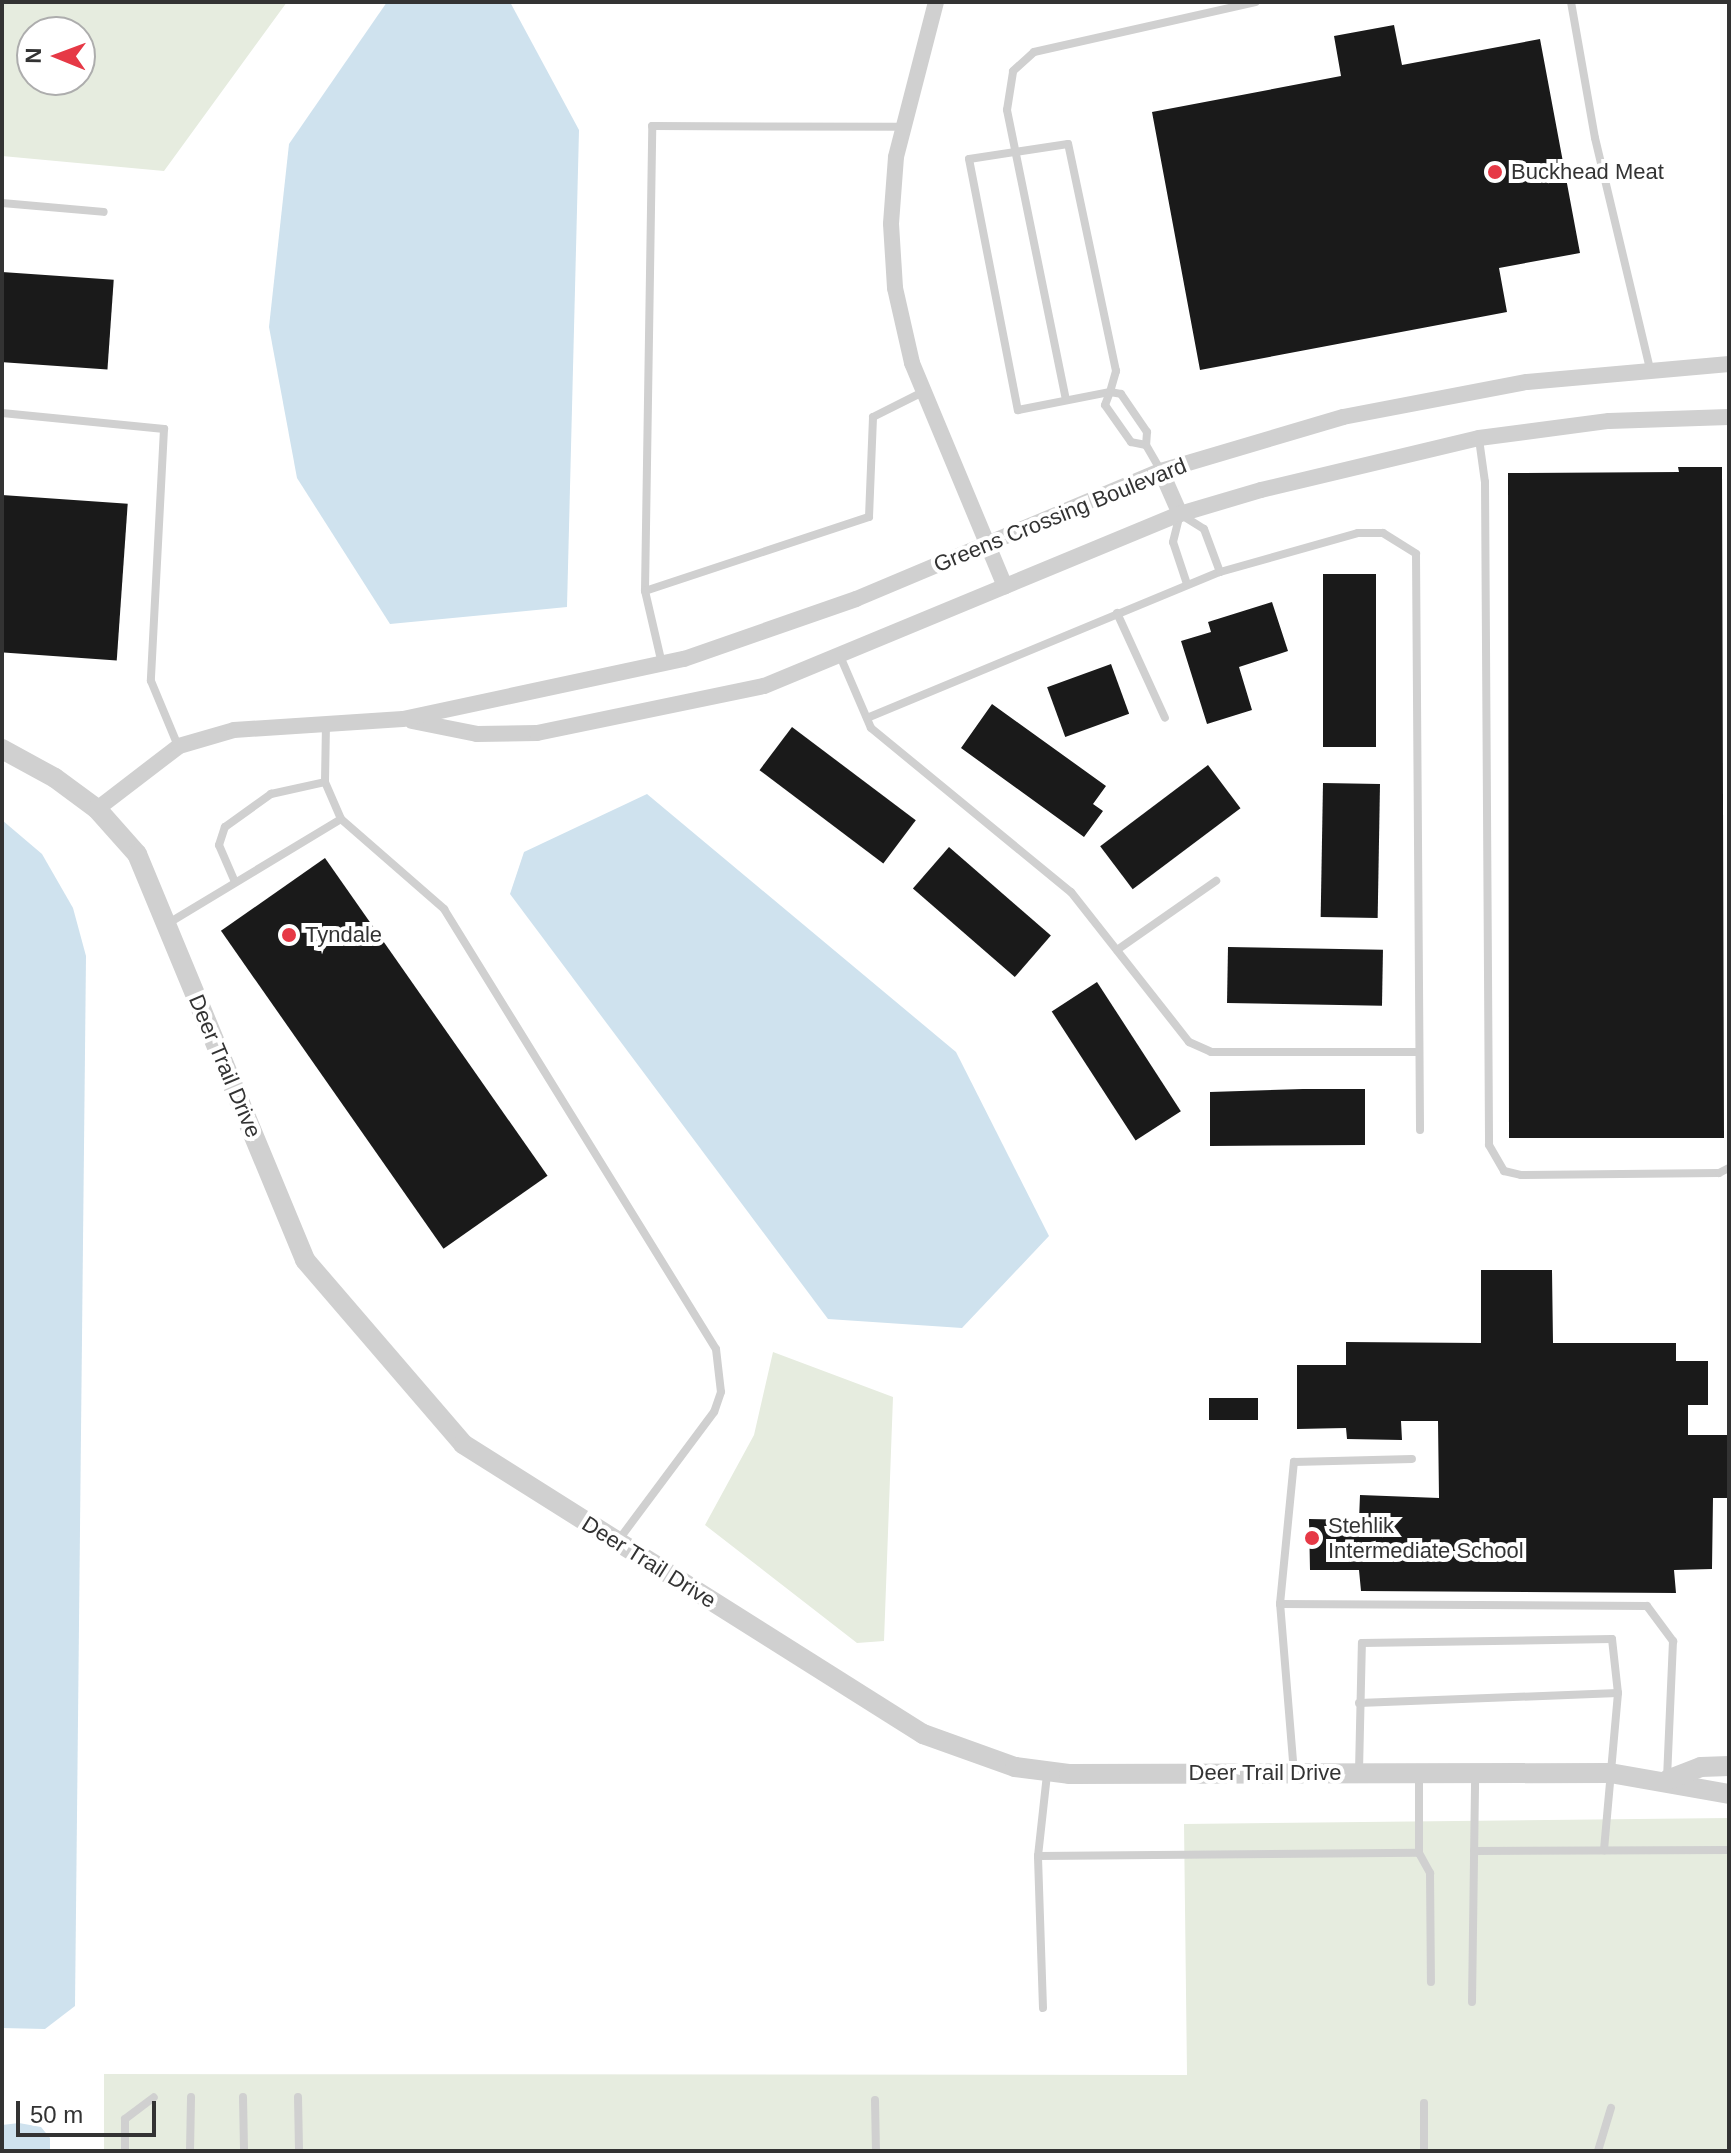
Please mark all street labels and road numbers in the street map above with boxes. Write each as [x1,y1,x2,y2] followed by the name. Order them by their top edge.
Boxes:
[930,452,1190,578] street label: Greens Crossing Boulevard
[183,990,267,1142] street label: Deer Trail Drive
[577,1510,721,1614] street label: Deer Trail Drive
[1188,1760,1342,1786] street label: Deer Trail Drive

